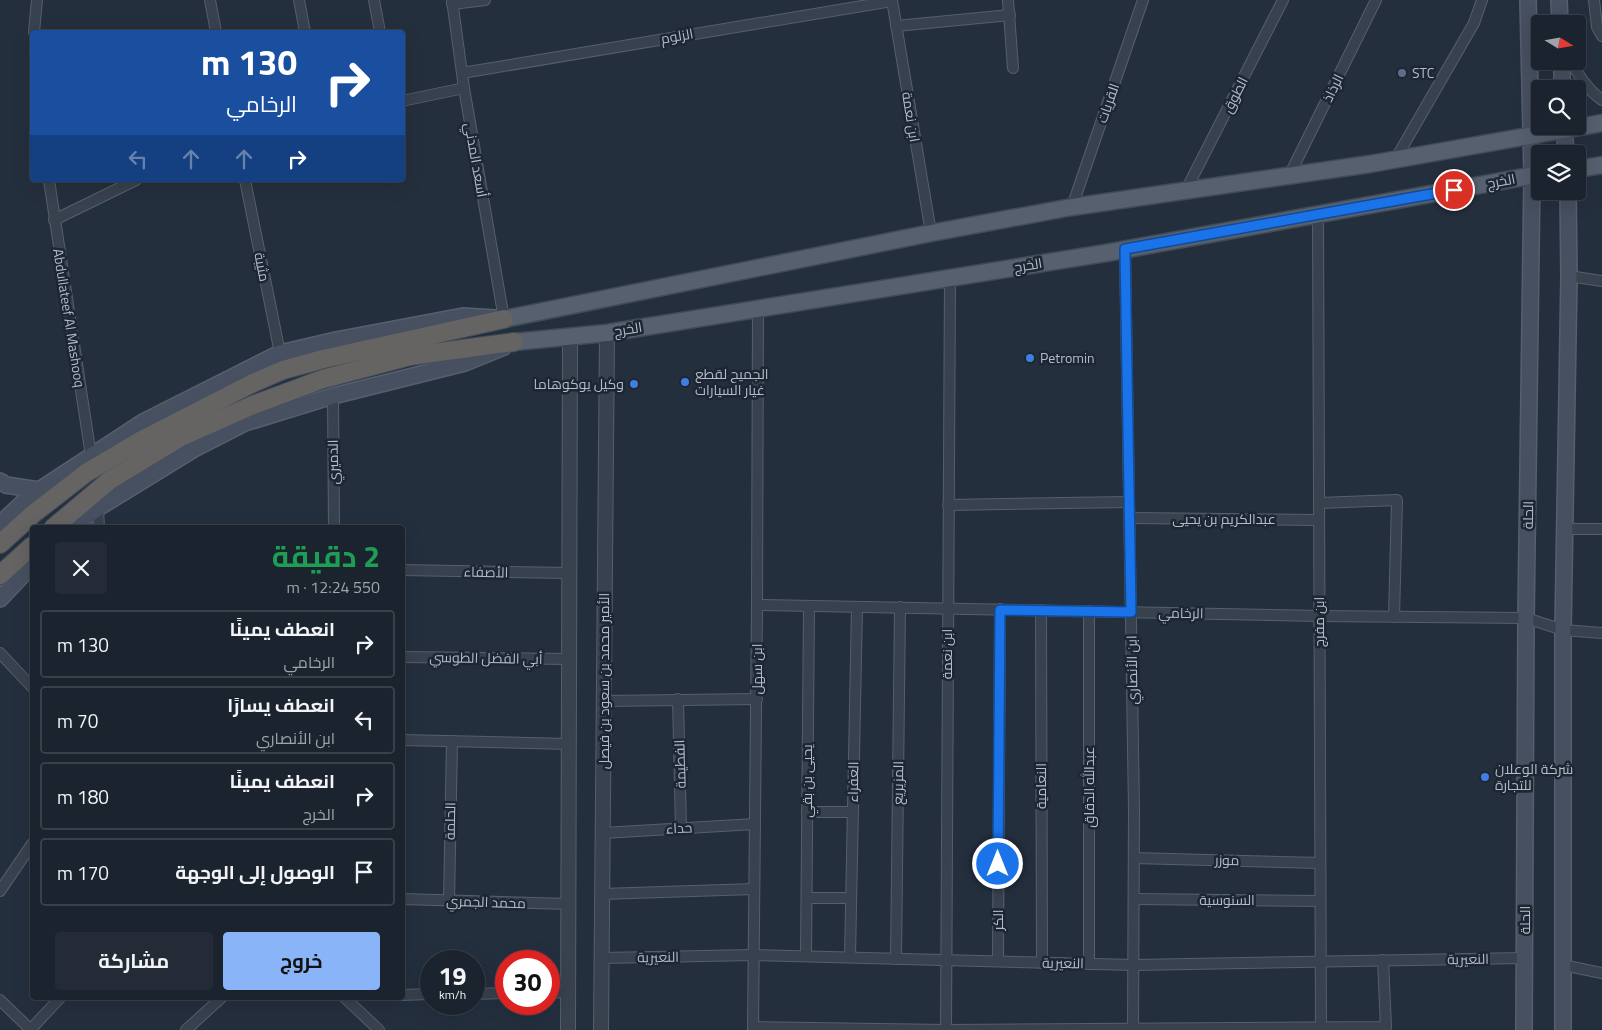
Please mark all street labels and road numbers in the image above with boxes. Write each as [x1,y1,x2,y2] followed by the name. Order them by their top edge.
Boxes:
[659,22,695,49] street label: الزلوم
[1317,70,1348,105] street label: الرذاذ
[1217,73,1253,117] street label: الطوق
[1091,80,1124,126] street label: القريات
[897,90,926,144] street label: ابن نعمة
[458,121,493,199] street label: أسعد المدني
[1485,167,1517,194] street label: الخرج
[48,247,91,389] street label: Abdullateef Al Mashooq
[249,250,276,283] street label: مثيبة
[1012,252,1044,277] street label: الخرج
[612,316,644,341] street label: الخرج
[322,439,345,485] street label: الدميري
[1517,501,1538,529] street label: الحلة
[1172,508,1276,529] street label: عبدالكريم بن يحيى
[463,561,509,582] street label: الأصفاء
[593,593,614,769] street label: الأمير محمد بن سعود بن فيصل
[1308,597,1329,647] street label: ابن مفرج
[1158,602,1204,625] street label: الرخامي
[936,629,957,679] street label: ابن نعمة
[1120,635,1145,705] street label: ابن الأنصاري
[746,644,767,694] street label: ابن سهل
[429,646,543,671] street label: أبي الفضل الطوسي
[668,739,691,789] street label: الفطيمة
[796,744,819,818] street label: يحيى بن بقي
[1078,746,1099,828] street label: عبدالله الدقاق
[842,761,863,803] street label: العفراء
[887,761,908,805] street label: المزيريع
[1030,763,1051,809] street label: النعامية
[439,802,460,840] street label: الحلمة
[665,816,693,839] street label: حداء
[1214,849,1239,870] street label: موزر
[1199,889,1255,910] street label: السنوسية
[446,890,526,915] street label: محمد الجمري
[1514,906,1535,934] street label: الحلة
[987,909,1008,932] street label: الكر
[637,946,679,967] street label: النعيرية
[1447,948,1489,969] street label: النعيرية
[1042,952,1084,973] street label: النعيرية

